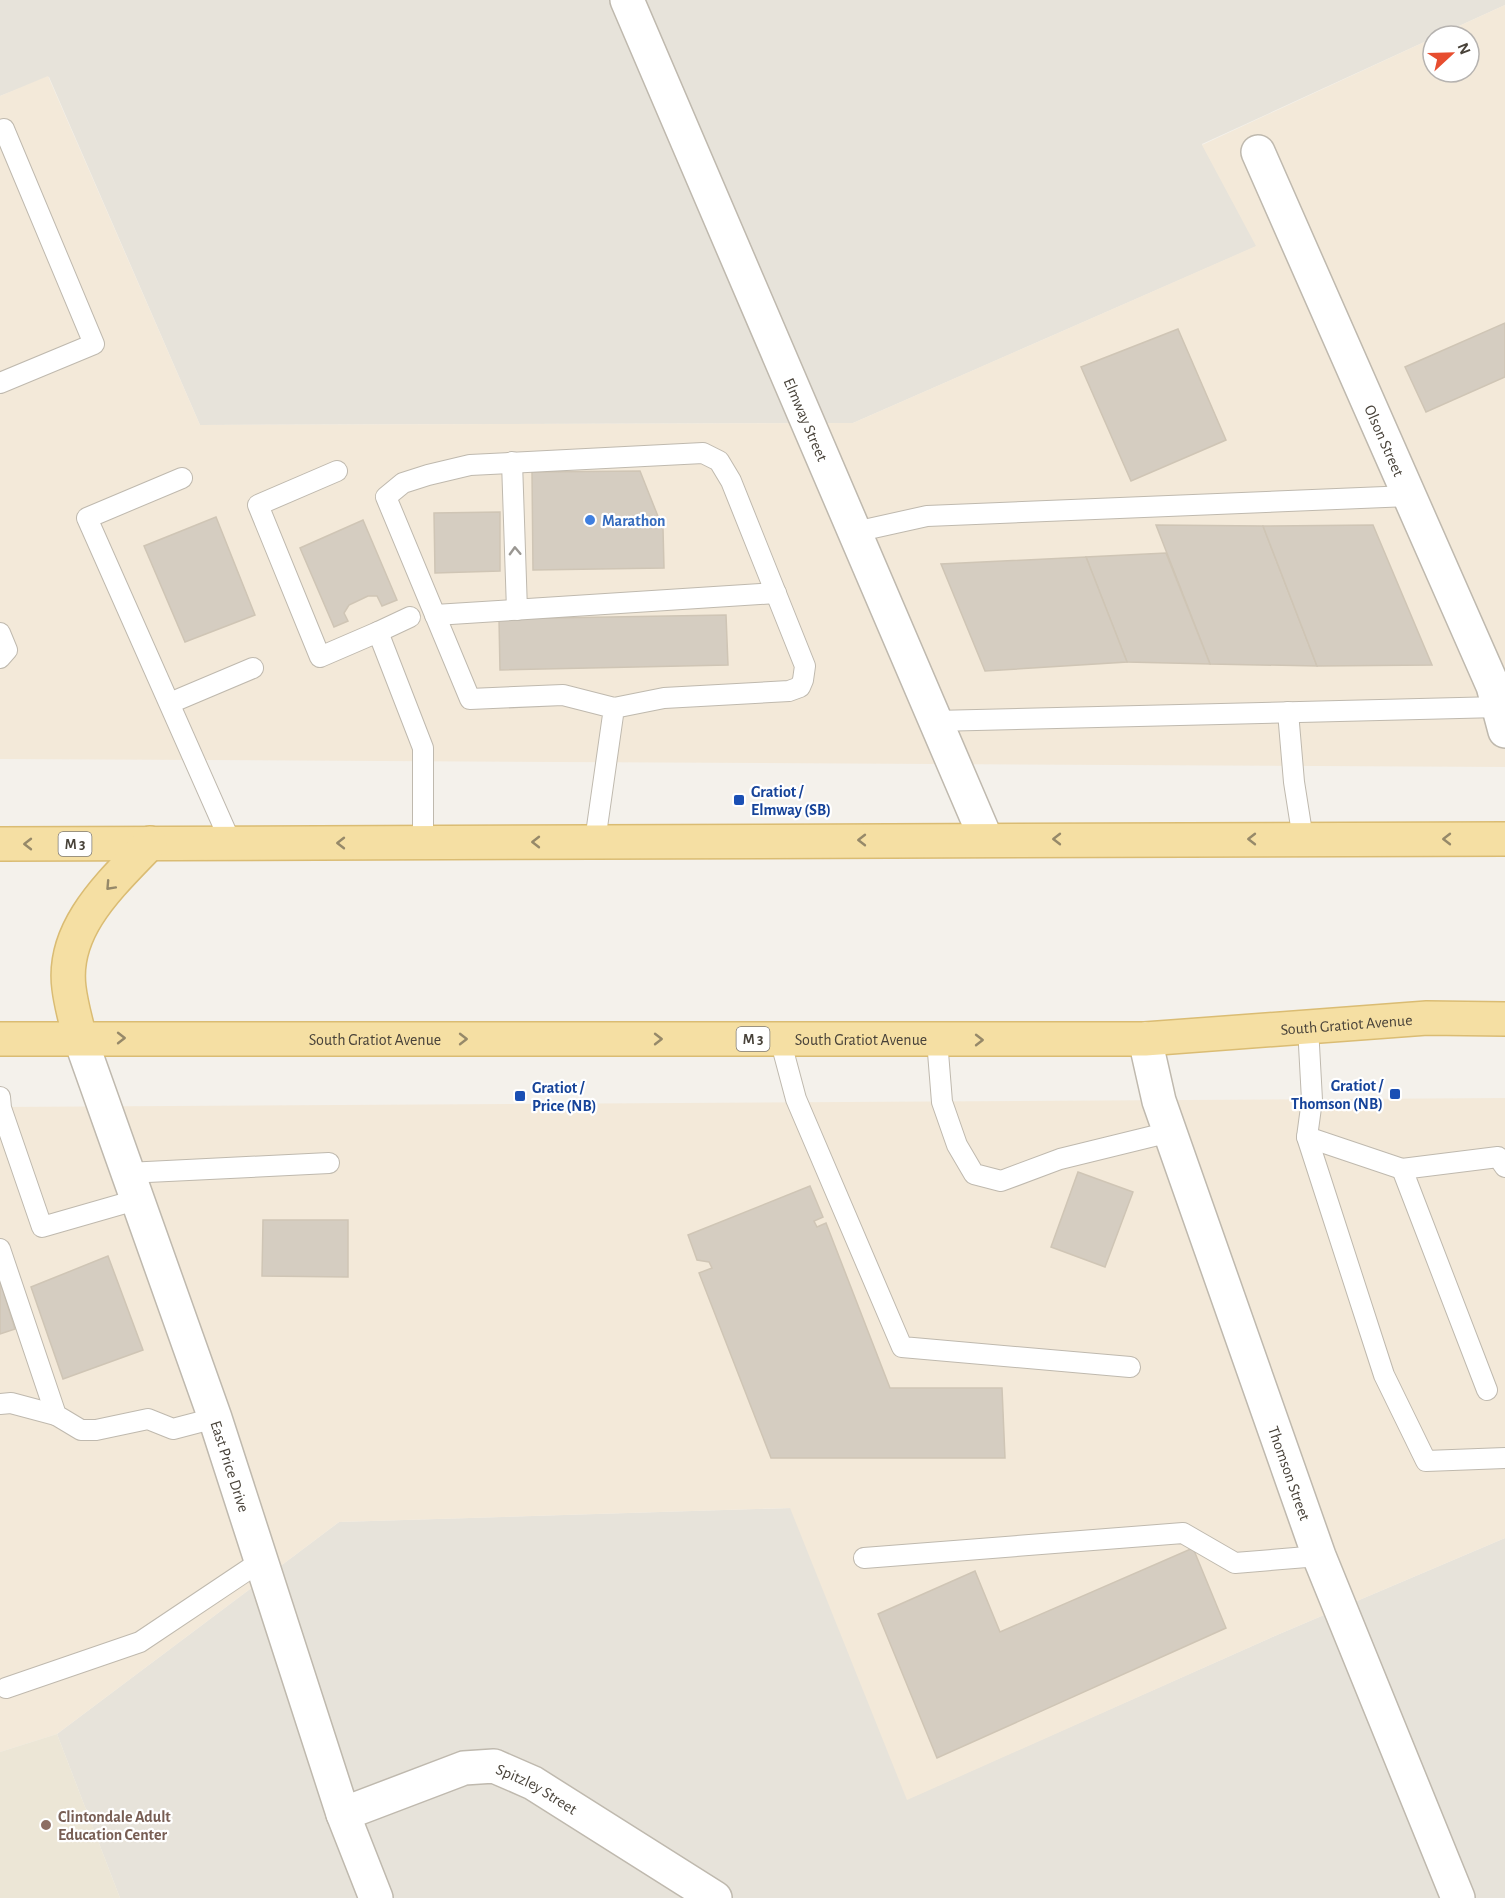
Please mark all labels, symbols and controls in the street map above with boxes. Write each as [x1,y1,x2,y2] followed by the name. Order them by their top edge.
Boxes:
[1421,24,1481,84] north arrow
[1454,41,1473,57] text: N
[781,376,830,464] street label: Elmway Street
[1361,403,1407,479] street label: Olson Street
[583,513,597,527] marker: Marathon
[602,513,666,529] place label: Marathon
[508,547,521,556] one-way arrow
[751,784,831,819] place label: Gratiot / Elmway (SB)
[732,793,746,807] marker: Gratiot / Elmway (SB)
[58,832,92,856] road number: M 3
[1052,833,1061,845] one-way arrow
[1247,833,1256,845] one-way arrow
[1442,833,1451,845] one-way arrow
[857,834,866,846] one-way arrow
[337,836,346,849] one-way arrow
[532,836,541,848] one-way arrow
[24,838,33,850] one-way arrow
[106,879,117,890] one-way arrow
[1280,1012,1413,1038] street label: South Gratiot Avenue
[736,1027,770,1051] road number: M 3
[117,1032,126,1044] one-way arrow
[309,1032,441,1048] street label: South Gratiot Avenue
[795,1032,927,1048] street label: South Gratiot Avenue
[459,1033,468,1045] one-way arrow
[654,1033,663,1045] one-way arrow
[975,1034,984,1046] one-way arrow
[1291,1078,1383,1112] place label: Gratiot / Thomson (NB)
[532,1080,597,1114] place label: Gratiot / Price (NB)
[1388,1087,1402,1101] marker: Gratiot / Thomson (NB)
[513,1089,527,1103] marker: Gratiot / Price (NB)
[207,1419,252,1514] street label: East Price Drive
[1265,1424,1313,1523] street label: Thomson Street
[494,1761,580,1818] street label: Spitzley Street
[58,1809,171,1843] place label: Clintondale Adult Education Center
[39,1818,53,1832] marker: Clintondale Adult Education Center

